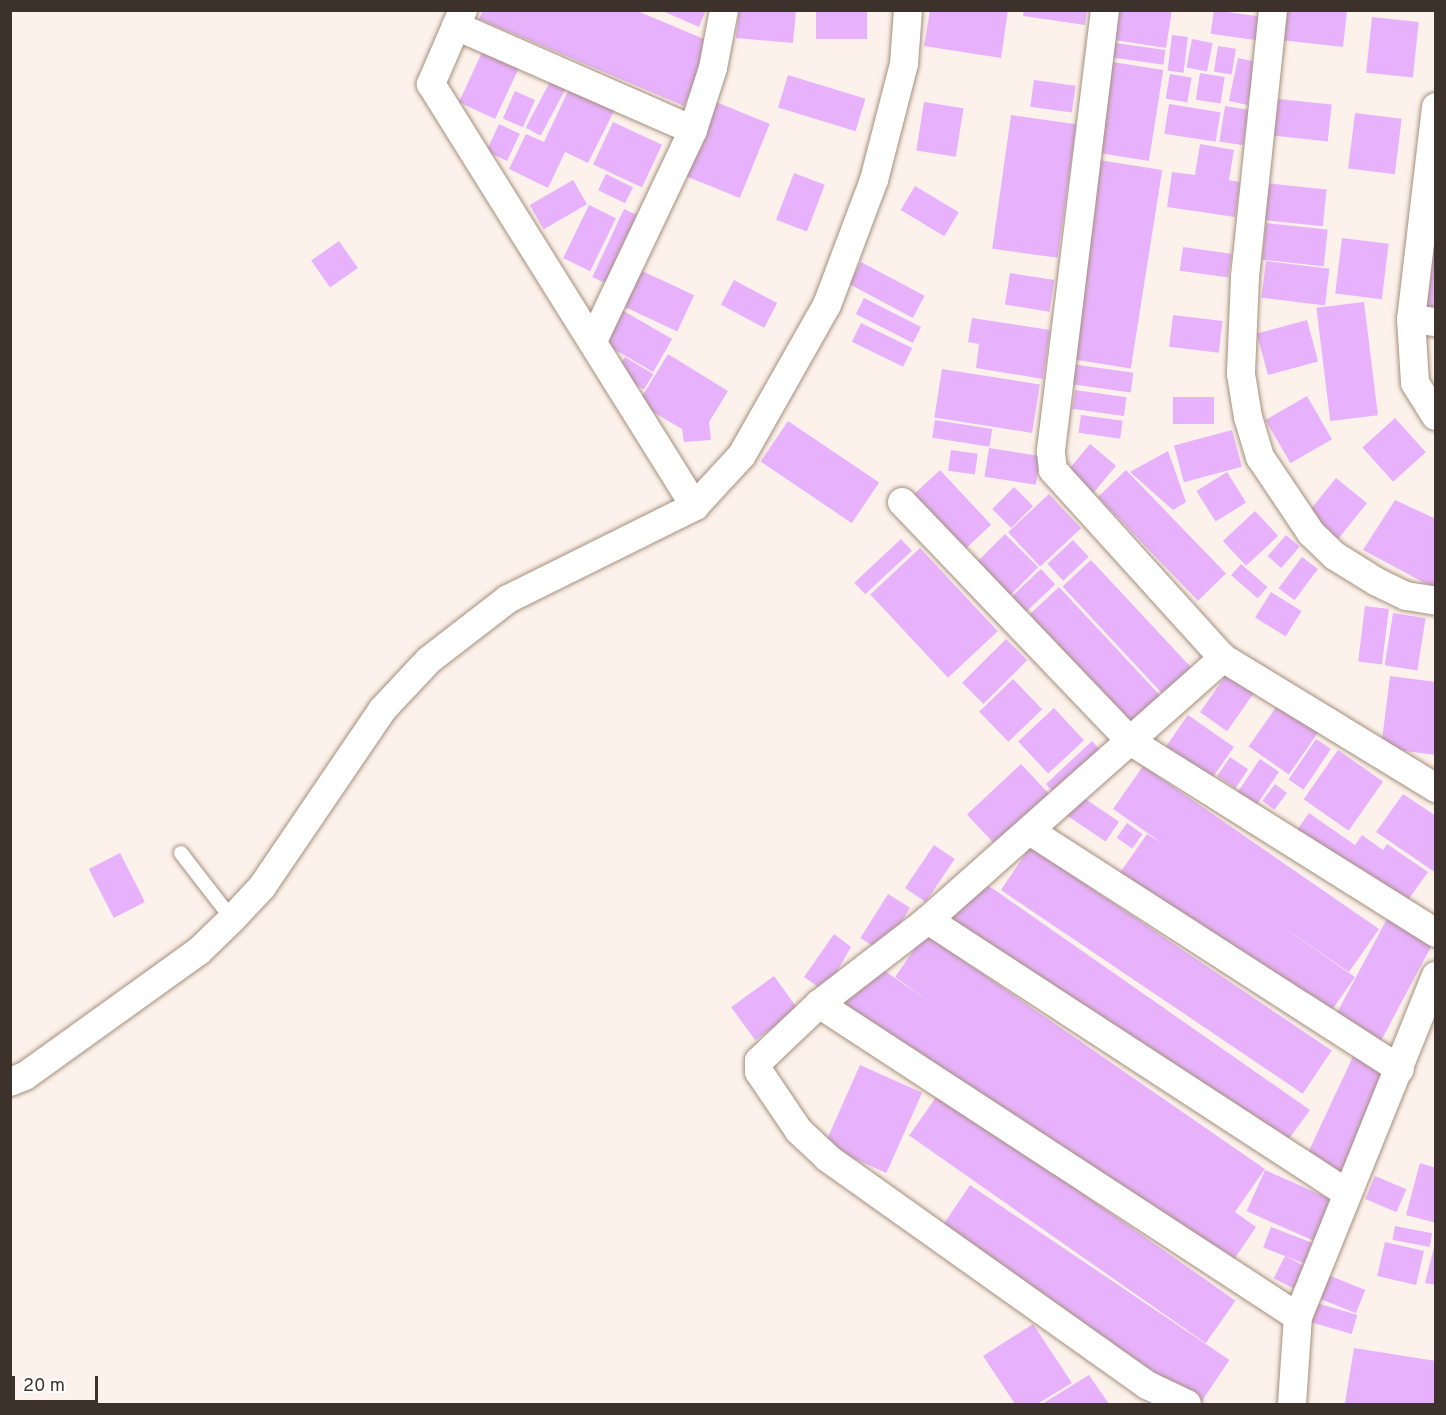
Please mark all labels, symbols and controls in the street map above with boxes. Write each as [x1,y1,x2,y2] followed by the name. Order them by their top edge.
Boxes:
[15,1364,100,1402] scale bar
[23,1375,65,1398] text: 20 m

